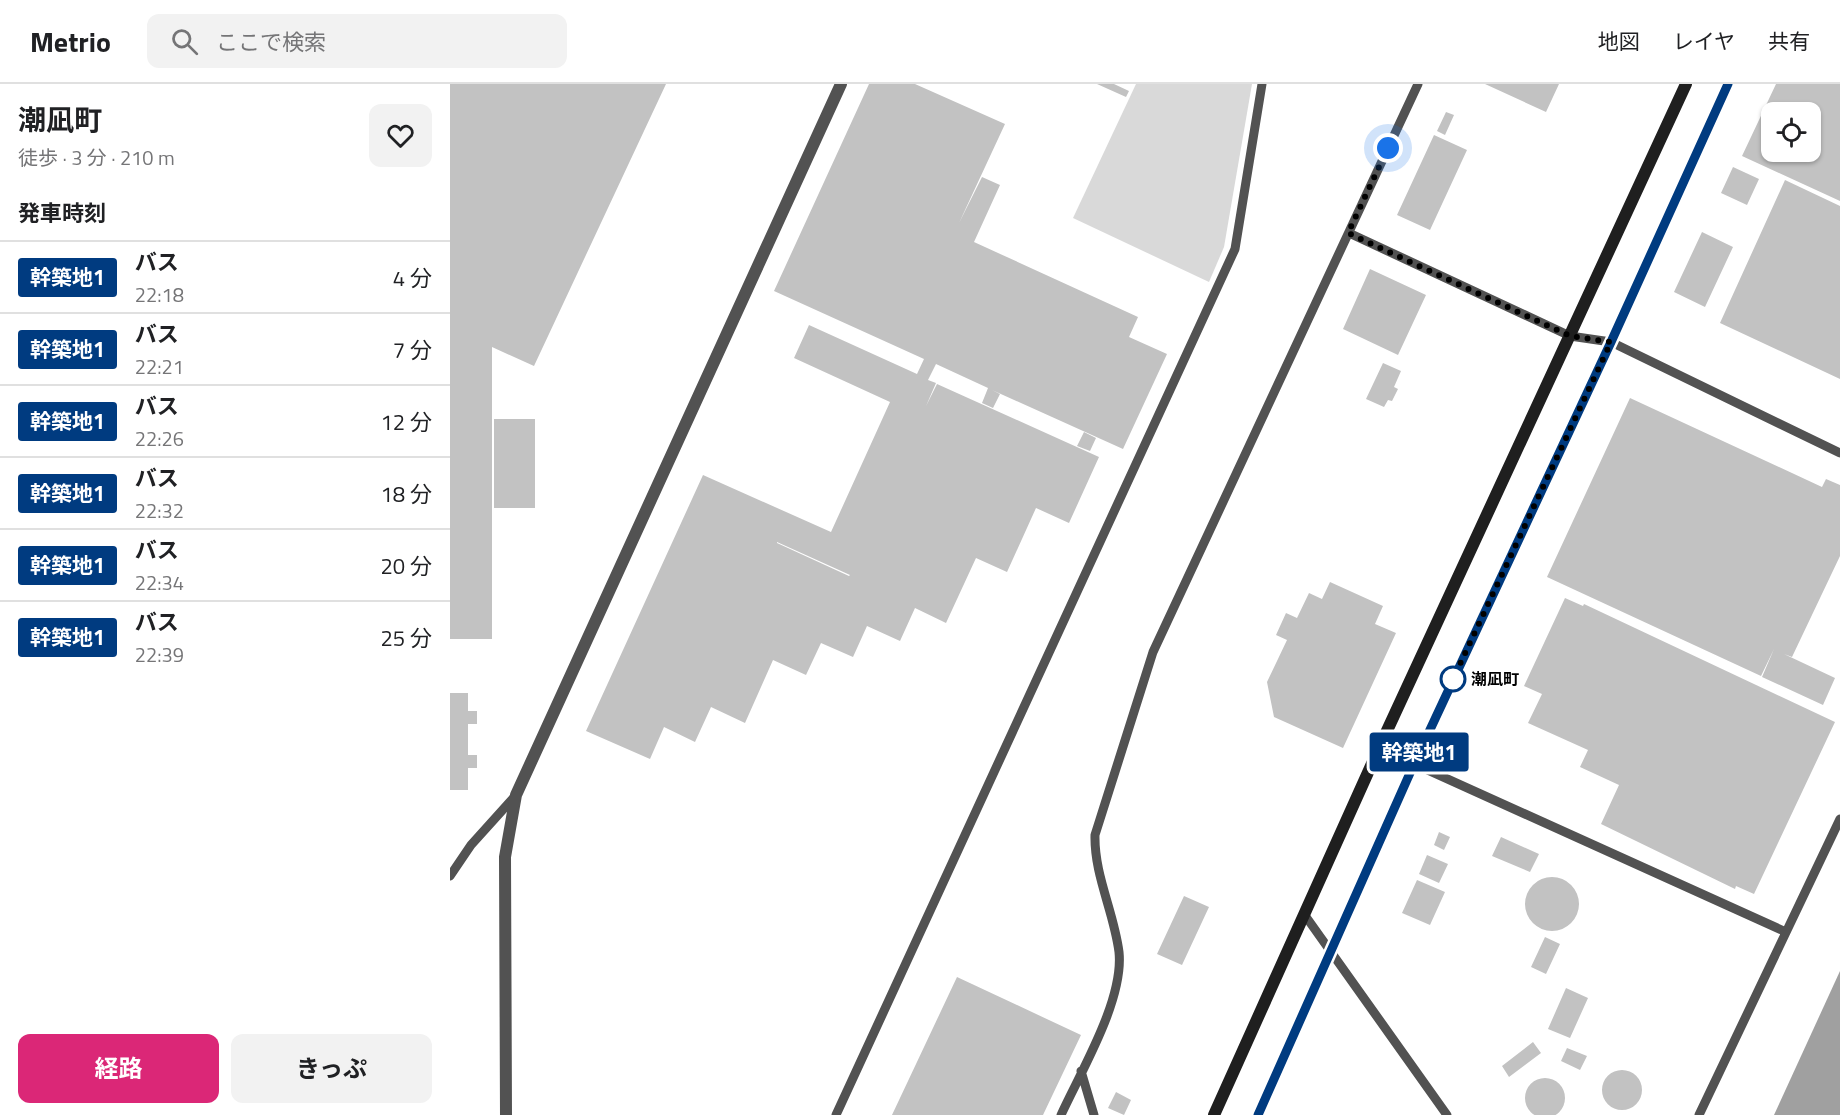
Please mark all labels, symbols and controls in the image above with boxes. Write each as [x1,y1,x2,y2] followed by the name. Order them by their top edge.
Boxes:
[147,14,567,68] search box
[30,20,111,63] text: Metrio
[168,25,201,58] icon: search
[216,25,326,59] text: ここで検索
[1598,25,1640,57] text: 地図
[1673,25,1735,57] text: レイヤ
[1768,25,1810,57] text: 共有
[18,98,102,141] text: 潮凪町
[1761,102,1821,162] map controls
[1761,102,1821,162] button: locate
[369,104,432,167] button: heart
[1373,133,1403,163] your location
[18,142,175,173] text: 徒歩 · 3 分 · 210 m
[18,196,106,230] text: 発車時刻
[135,245,179,279] text: バス
[30,261,105,293] text: 幹築地1
[393,261,432,295] text: 4 分
[135,279,184,310] text: 22:18
[135,317,179,351] text: バス
[30,333,105,365] text: 幹築地1
[393,333,432,367] text: 7 分
[135,351,184,382] text: 22:21
[135,389,179,423] text: バス
[30,405,105,437] text: 幹築地1
[381,405,432,439] text: 12 分
[135,423,184,454] text: 22:26
[135,461,179,495] text: バス
[30,477,105,509] text: 幹築地1
[381,477,432,511] text: 18 分
[135,495,184,526] text: 22:32
[135,533,179,567] text: バス
[30,549,105,581] text: 幹築地1
[381,549,432,583] text: 20 分
[135,567,184,598] text: 22:34
[135,605,179,639] text: バス
[30,621,105,653] text: 幹築地1
[381,621,432,655] text: 25 分
[135,639,184,670] text: 22:39
[1440,666,1466,692] marker: 潮凪町
[1471,667,1519,691] place label: 潮凪町
[1377,732,1461,772] line badge: 幹築地1
[1382,736,1456,768] text: 幹築地1
[18,1034,219,1103] button: 経路
[231,1034,432,1103] button: きっぷ

